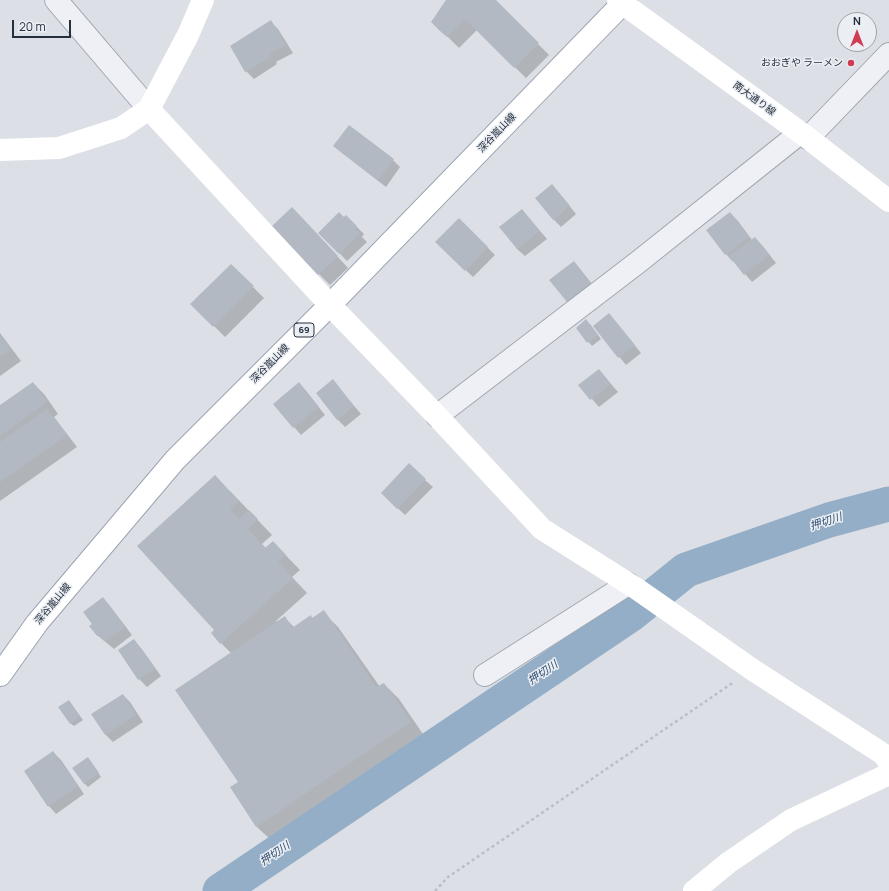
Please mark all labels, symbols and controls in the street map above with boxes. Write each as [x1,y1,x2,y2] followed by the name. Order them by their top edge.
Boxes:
[14,12,73,38] scale bar
[837,12,877,52] north arrow
[853,13,861,28] text: N
[19,18,46,35] text: 20 m
[761,57,843,69] place label: おおぎや ラーメン
[846,58,856,68] marker: おおぎや ラーメン
[730,79,778,119] street label: 南大通り線
[475,111,519,155] street label: 深谷嵐山線
[294,323,314,337] road number: 69
[248,342,292,386] street label: 深谷嵐山線
[808,511,844,533] water label: 押切川
[32,581,74,627] street label: 深谷嵐山線
[526,658,560,688] water label: 押切川
[258,839,292,869] water label: 押切川

